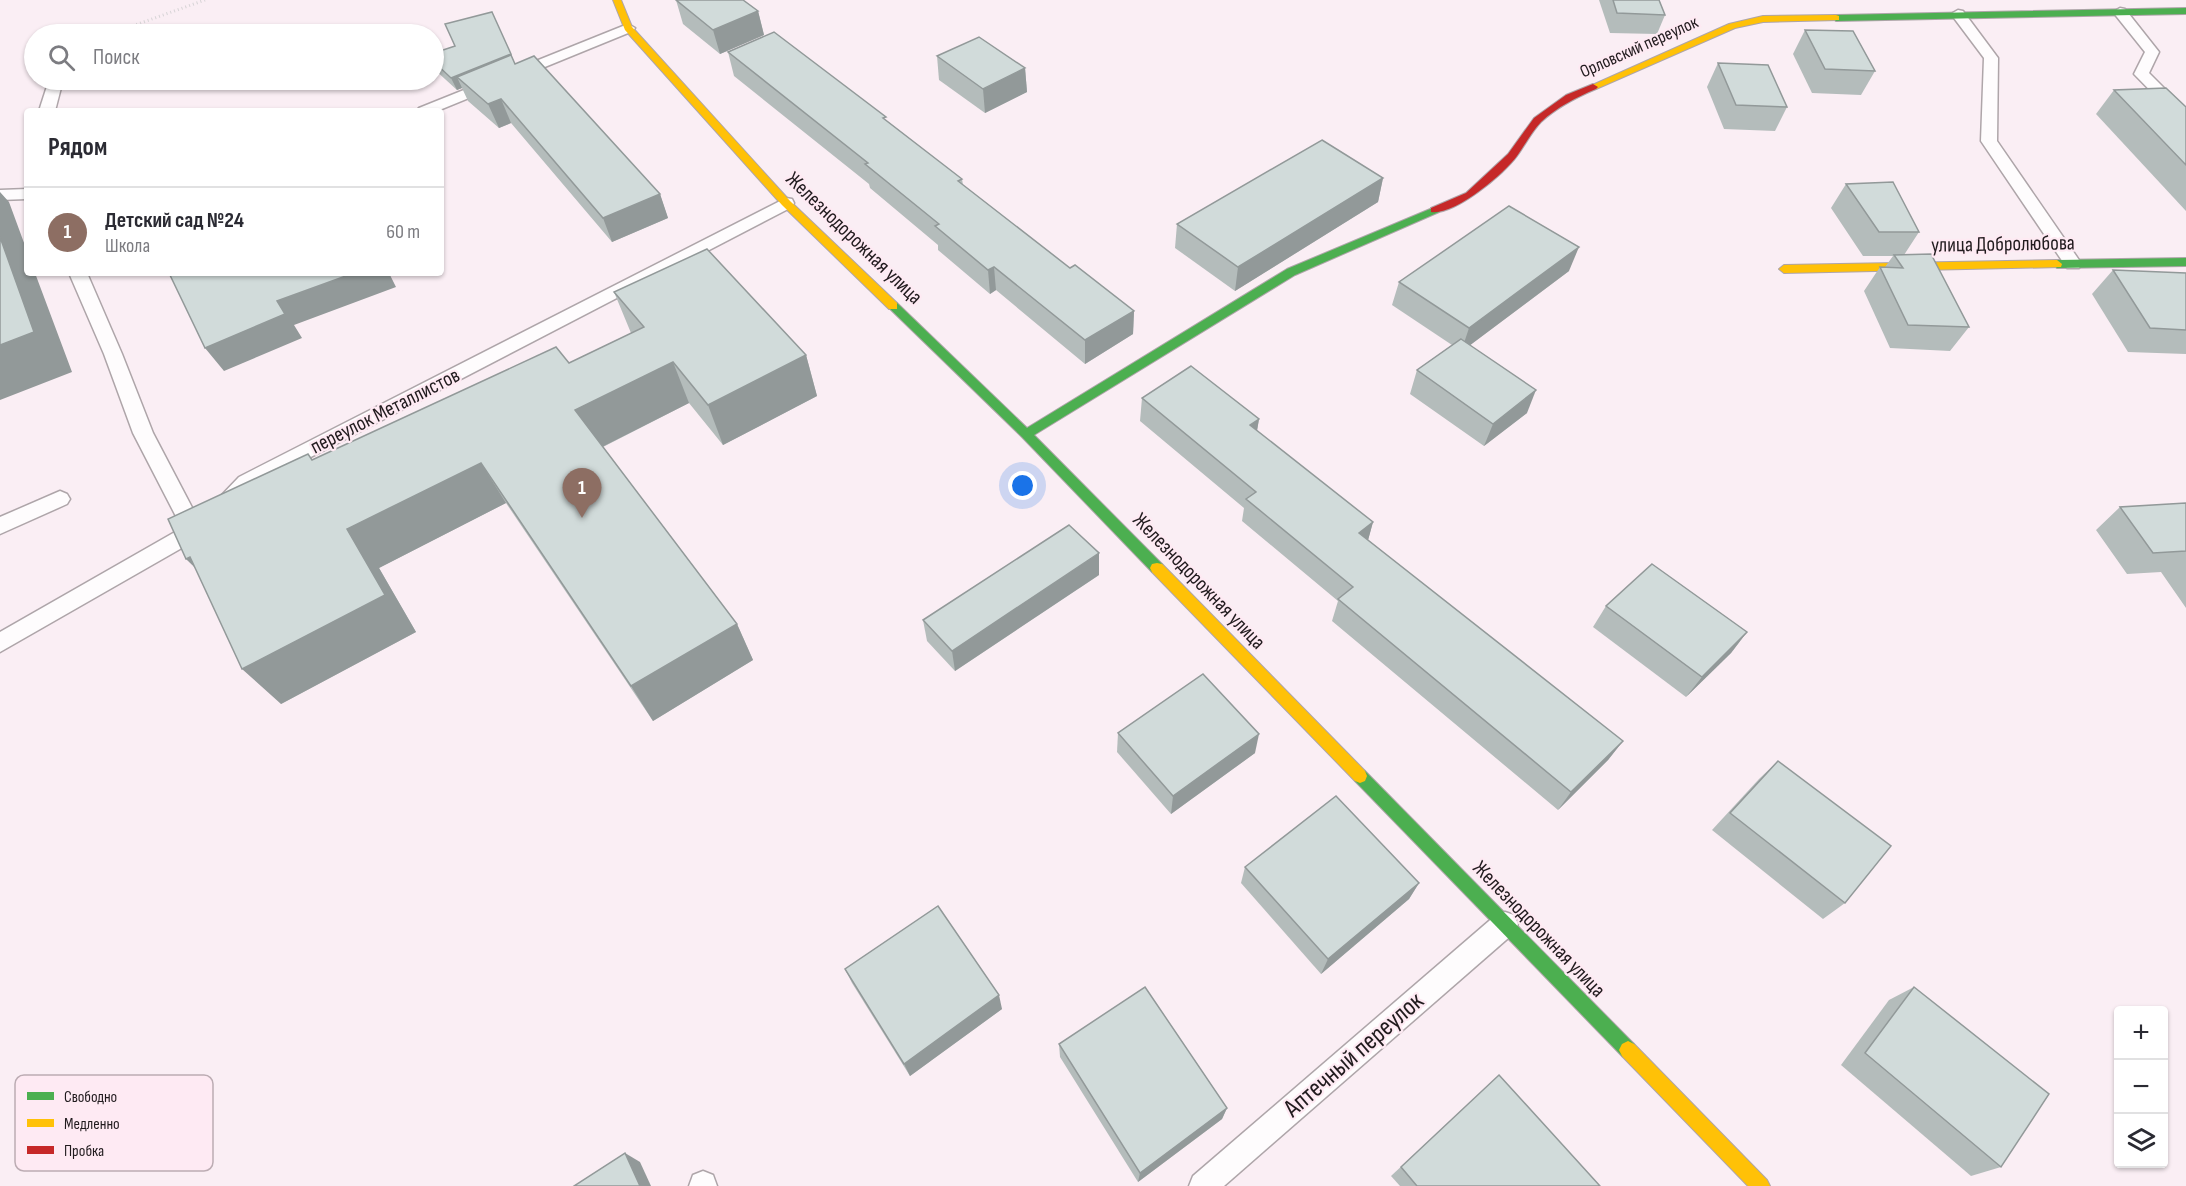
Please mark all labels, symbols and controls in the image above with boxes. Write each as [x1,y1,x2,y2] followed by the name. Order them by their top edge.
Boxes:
[1577,11,1701,82] street label: Орловский переулок
[24,24,444,90] search box
[45,41,78,74] icon: search
[93,44,139,71] text: Поиск
[48,132,107,163] text: Рядом
[781,167,927,309] street label: Железнодорожная улица
[105,207,244,234] text: Детский сад №24
[64,220,71,244] text: 1
[386,220,420,244] text: 60 m
[1931,230,2075,258] street label: улица Добролюбова
[105,234,150,258] text: Школа
[306,363,464,459] street label: переулок Металлистов
[562,468,602,518] pin: 1
[1008,471,1037,500] your location
[1128,508,1270,654] street label: Железнодорожная улица
[1468,856,1610,1002] street label: Железнодорожная улица
[1277,986,1430,1125] street label: Аптечный переулок
[2114,1006,2168,1168] map controls
[2114,1006,2168,1060] button: +
[2114,1060,2168,1114] button: −
[15,1075,213,1171] legend
[64,1088,117,1107] text: Свободно
[2114,1114,2168,1168] button: layers
[64,1115,120,1134] text: Медленно
[64,1142,104,1161] text: Пробка

